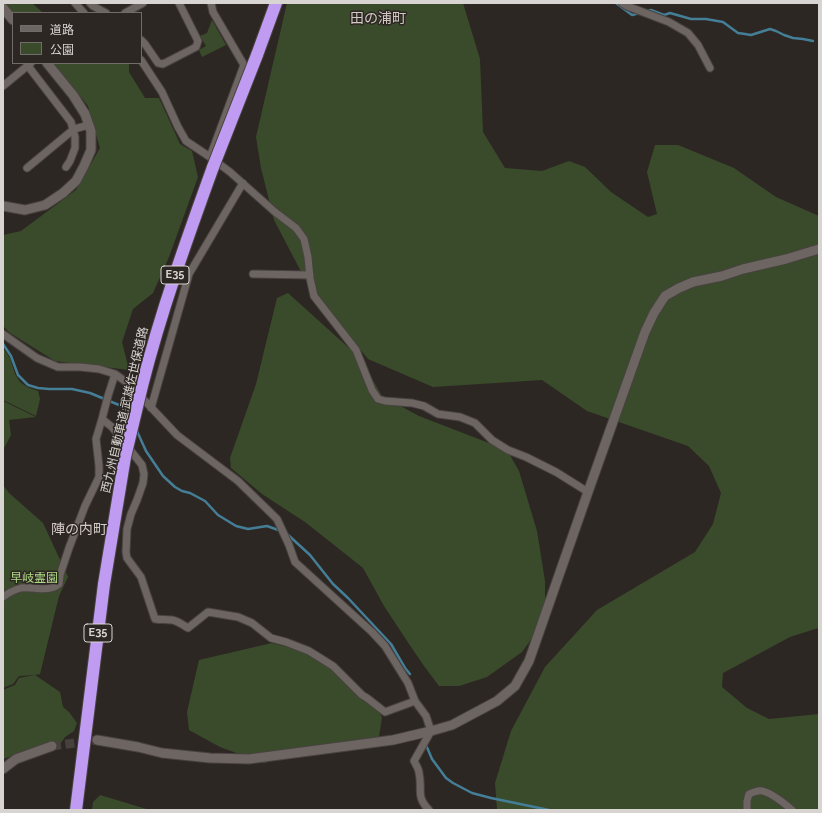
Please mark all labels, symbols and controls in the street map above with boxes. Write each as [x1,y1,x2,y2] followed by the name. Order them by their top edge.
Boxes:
[350,11,406,27] district label: 田の浦町
[12,12,142,64] legend
[50,23,74,37] text: 道路
[50,43,74,57] text: 公園
[161,266,189,284] road number: E35
[99,325,151,495] street label: 西九州自動車道;武雄佐世保道路
[51,522,107,538] district label: 陣の内町
[10,571,58,585] park label: 早岐霊園
[84,624,112,642] road number: E35

